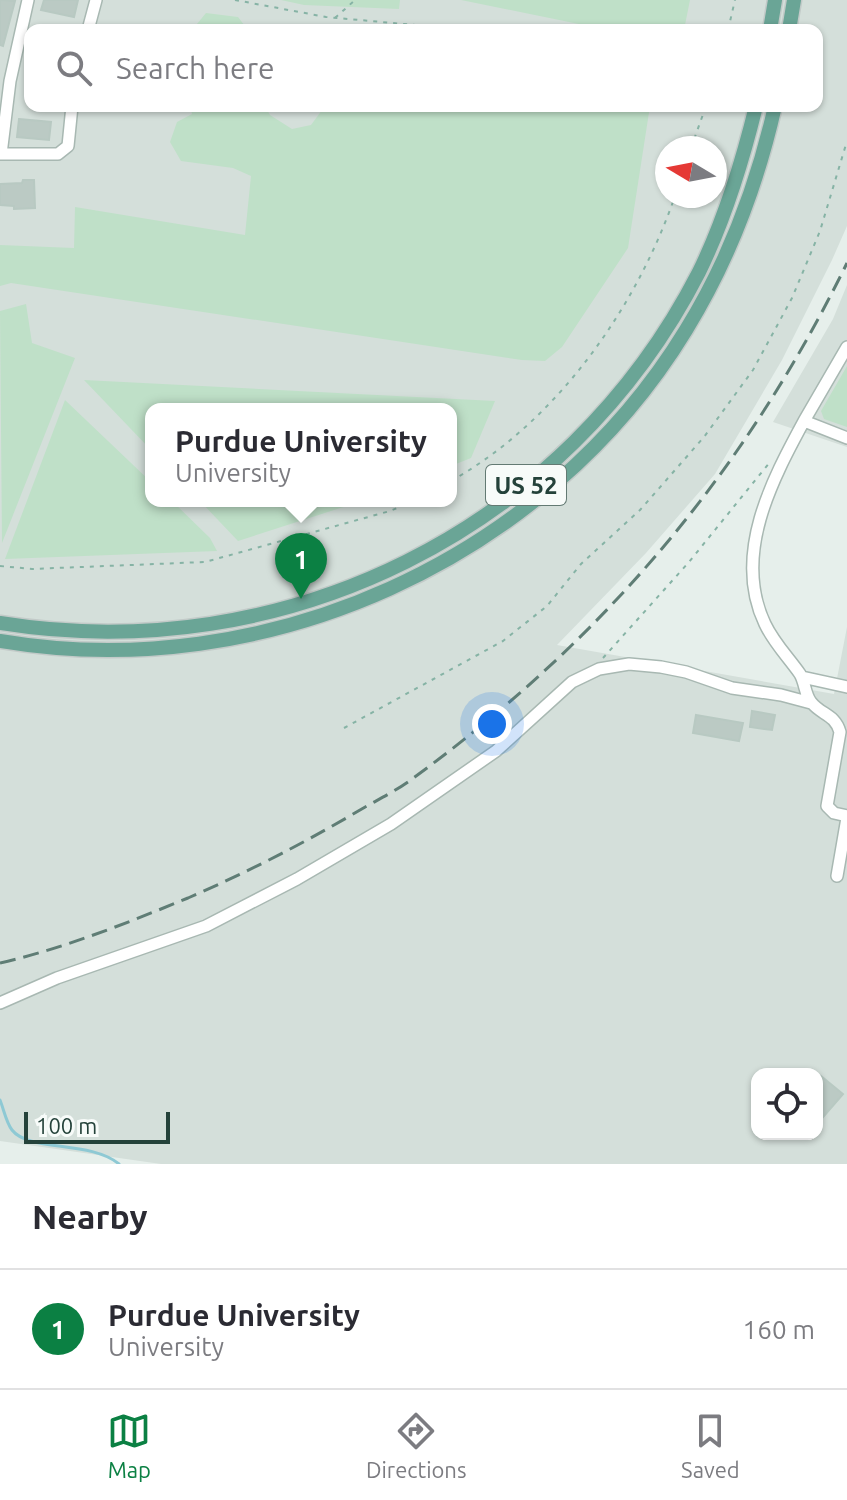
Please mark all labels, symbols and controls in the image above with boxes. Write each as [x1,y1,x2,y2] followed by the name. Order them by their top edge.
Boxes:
[24,24,823,112] search box
[52,46,96,90] icon: search
[116,51,275,85] text: Search here
[655,136,727,208] north arrow
[145,403,457,507] popup
[175,424,427,458] text: Purdue University
[175,458,291,487] text: University
[486,465,566,505] road number: US 52
[275,533,327,599] pin: 1
[472,704,512,744] your location
[751,1068,823,1140] map controls
[751,1068,823,1140] button: locate
[24,1108,170,1144] scale bar
[36,1113,97,1138] text: 100 m
[32,1197,147,1235] text: Nearby
[108,1298,360,1332] text: Purdue University
[51,1315,65,1344] text: 1
[743,1315,815,1344] text: 160 m
[108,1332,224,1361] text: University
[107,1409,151,1482] tab: Map
[366,1409,466,1482] tab: Directions
[681,1409,740,1482] tab: Saved

